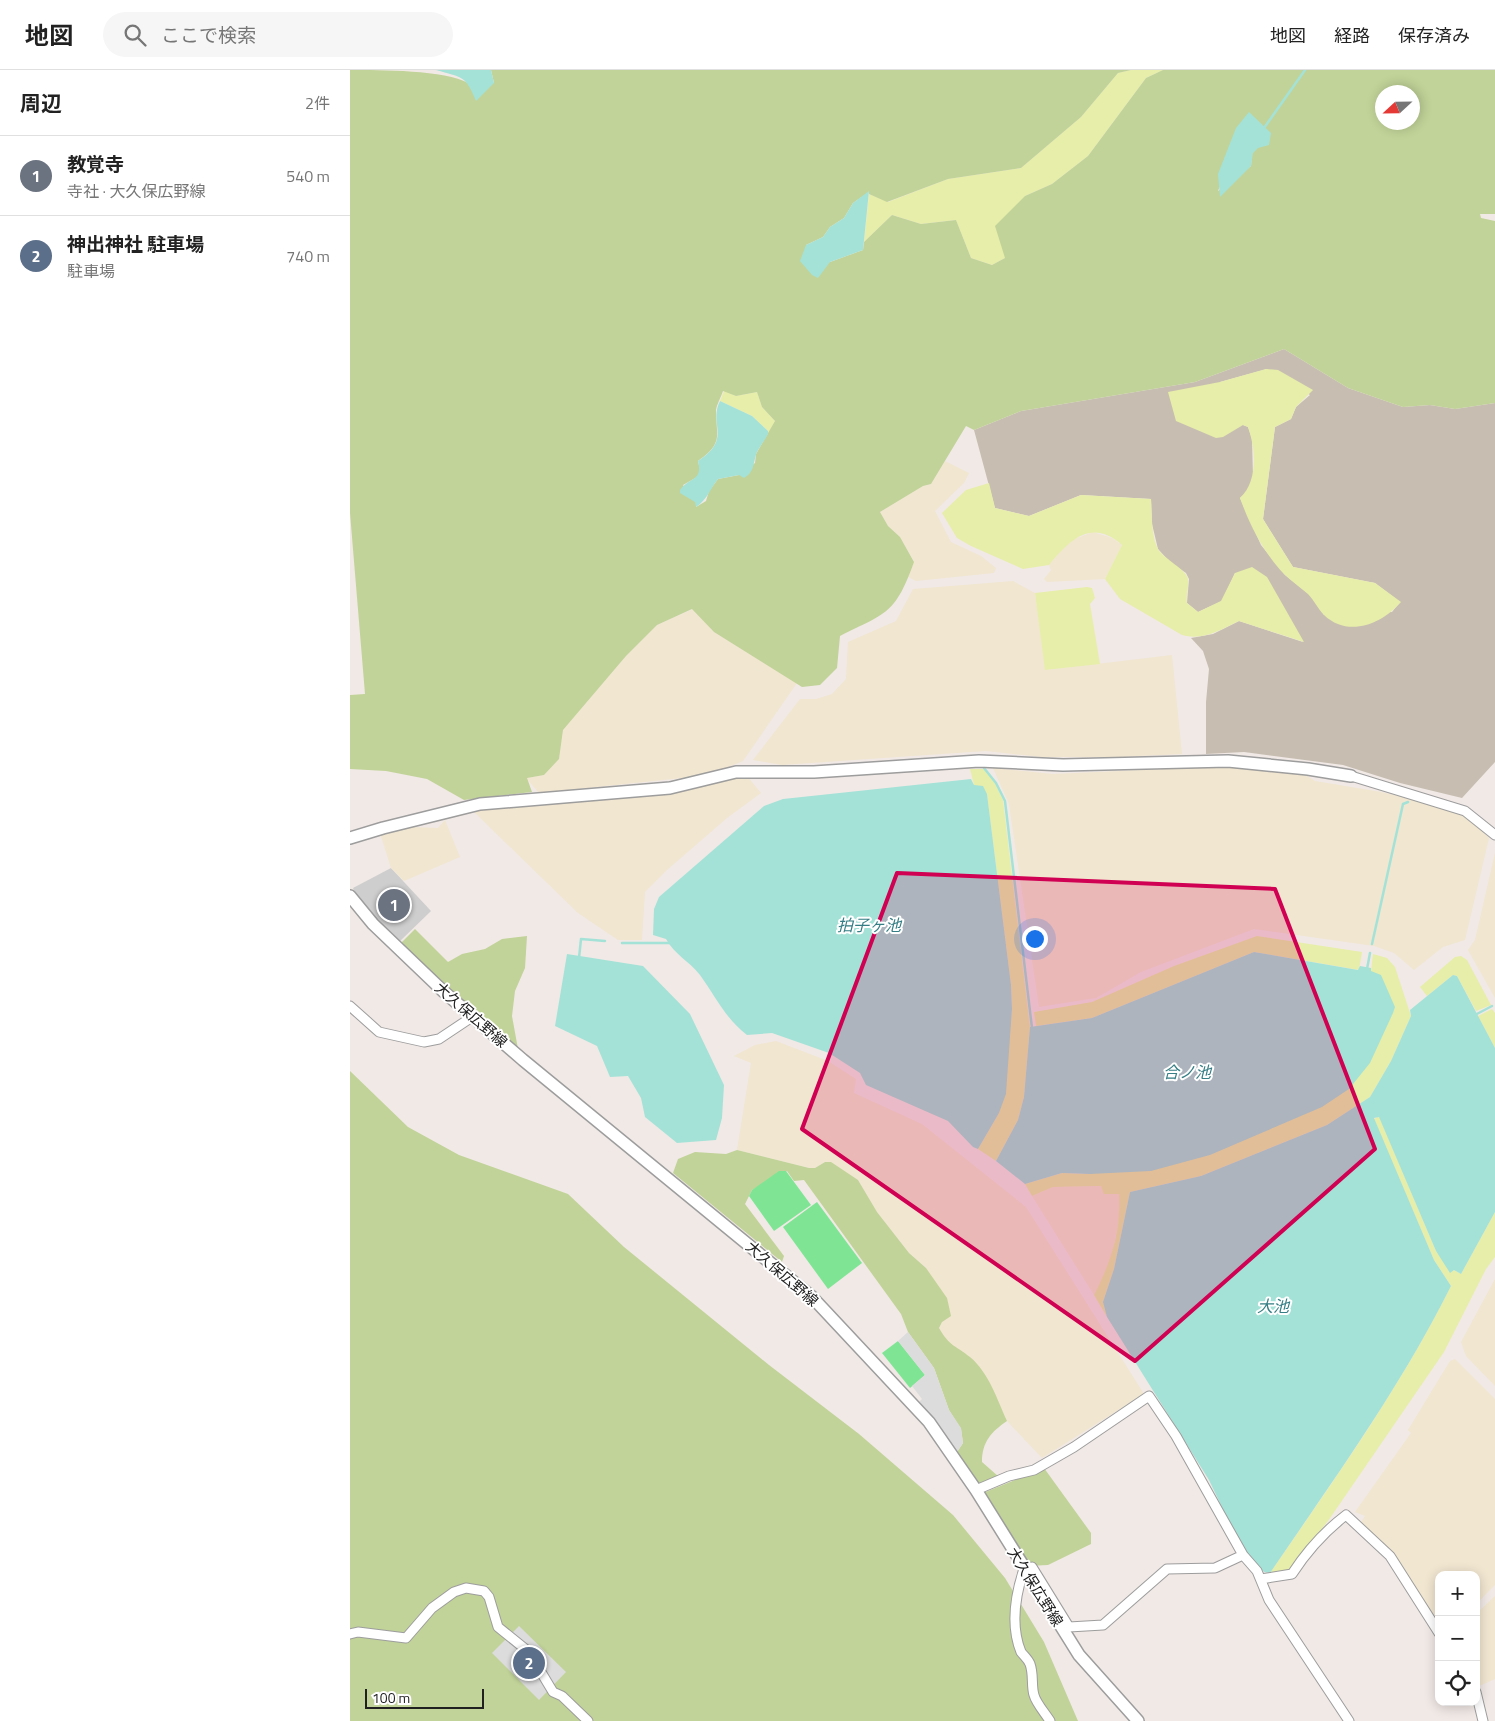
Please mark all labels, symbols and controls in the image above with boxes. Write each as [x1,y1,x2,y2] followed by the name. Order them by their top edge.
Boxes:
[103,12,453,57] search box
[25,17,73,53] text: 地図
[161,20,256,49] text: ここで検索
[121,21,149,49] icon: search
[1270,22,1306,49] text: 地図
[1334,22,1370,49] text: 経路
[1398,22,1470,49] text: 保存済み
[1375,85,1420,130] north arrow
[20,87,62,119] text: 周辺
[305,91,330,115] text: 2件
[67,149,124,178] text: 教覚寺
[32,164,40,188] text: 1
[286,164,330,188] text: 540 m
[67,179,206,203] text: 寺社 · 大久保広野線
[67,229,204,258] text: 神出神社 駐車場
[32,244,40,268] text: 2
[286,244,330,268] text: 740 m
[67,259,115,283] text: 駐車場
[378,886,410,924] pin: 1
[837,913,903,937] water label: 拍子ヶ池
[1022,926,1048,952] your location
[430,976,513,1053] street label: 大久保広野線
[1163,1060,1213,1084] water label: 合ノ池
[741,1235,824,1312] street label: 大久保広野線
[1257,1294,1291,1318] water label: 大池
[1002,1542,1069,1631] street label: 大久保広野線
[1435,1571,1480,1706] map controls
[1435,1571,1480,1616] button: +
[1435,1616,1480,1661] button: −
[513,1644,545,1682] pin: 2
[1435,1661,1480,1706] button: locate
[365,1686,484,1709] scale bar
[372,1687,410,1708] text: 100 m

